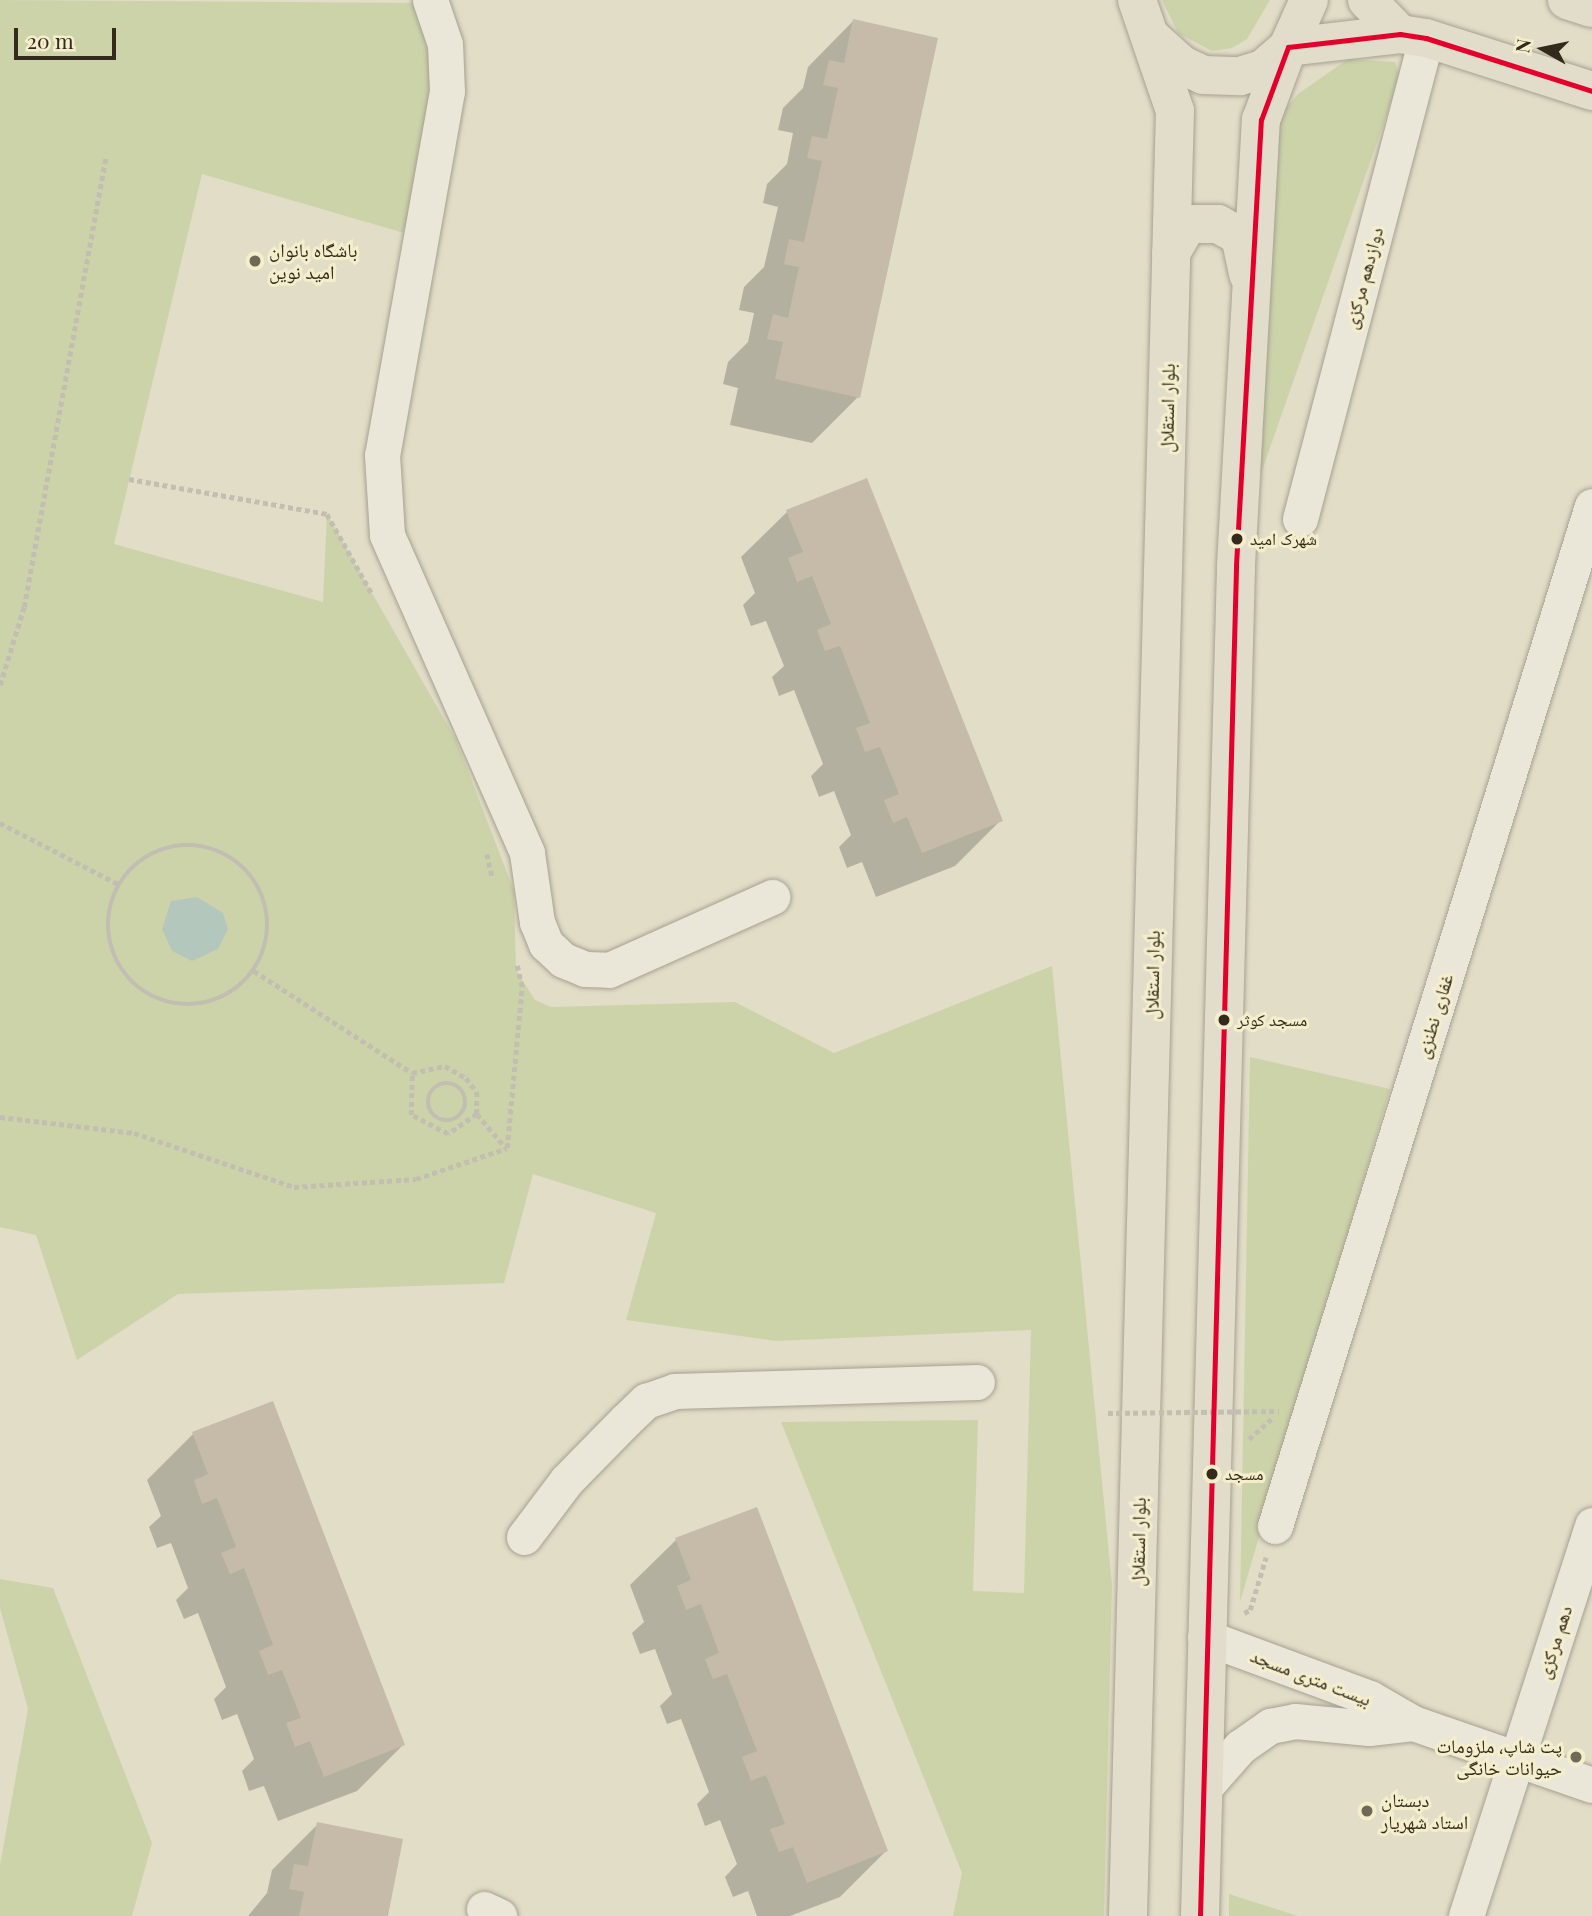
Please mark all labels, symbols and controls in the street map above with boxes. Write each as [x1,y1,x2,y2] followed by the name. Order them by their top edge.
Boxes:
[18,14,119,58] scale bar
[1508,14,1578,84] north arrow
[27,26,74,54] text: 20 m
[1508,37,1536,55] text: N
[1338,225,1388,331] street label: دوازدهم مرکزی
[269,239,357,283] place label: باشگاه بانوان امید نوین
[247,253,263,269] marker: باشگاه بانوان امید نوین
[1155,363,1179,453] street label: بلوار استقلال
[1250,529,1317,549] place label: شهرک امید
[1230,532,1244,546] marker: شهرک امید
[1140,930,1164,1020] street label: بلوار استقلال
[1410,971,1458,1061] street label: غفاری نطنزی
[1237,1010,1307,1030] place label: مسجد کوثر
[1217,1013,1231,1027] marker: مسجد کوثر
[1225,1464,1263,1484] place label: مسجد
[1205,1467,1219,1481] marker: مسجد
[1126,1497,1150,1587] street label: بلوار استقلال
[1531,1602,1577,1682] street label: دهم مرکزی
[1247,1644,1375,1710] street label: بیست متری مسجد
[1436,1735,1562,1779] place label: پت شاپ، ملزومات حیوانات خانگی
[1568,1749,1584,1765] marker: پت شاپ، ملزومات حیوانات خانگی
[1381,1789,1468,1833] place label: دبستان استاد شهریار
[1359,1803,1375,1819] marker: دبستان استاد شهریار

